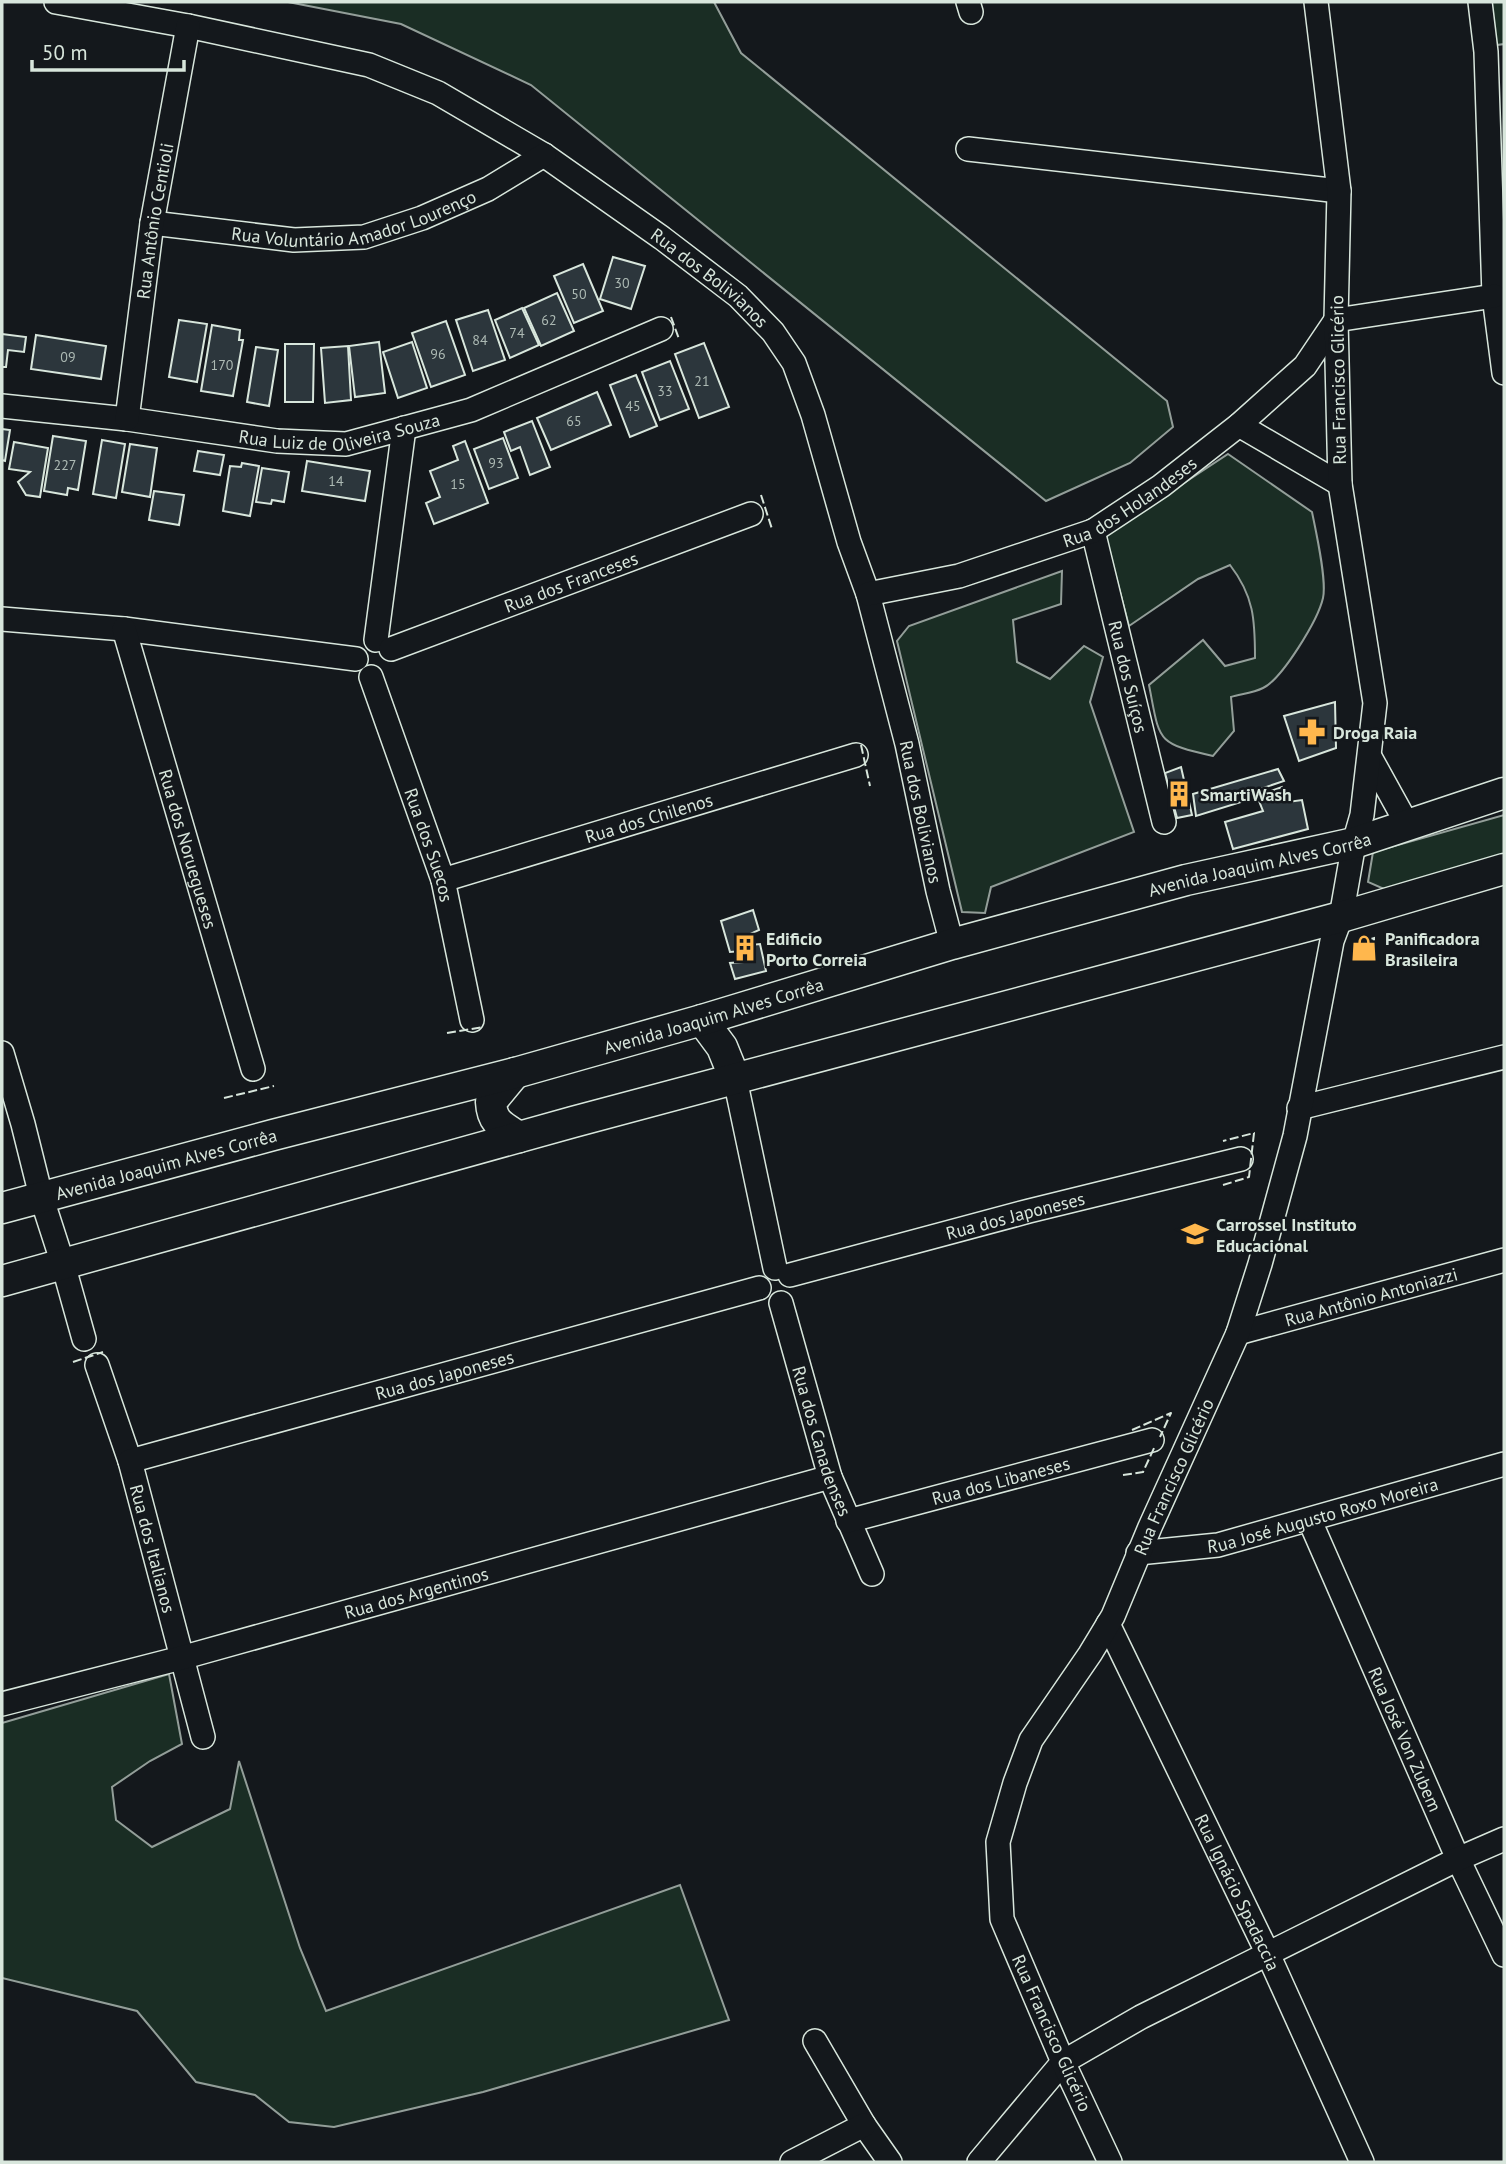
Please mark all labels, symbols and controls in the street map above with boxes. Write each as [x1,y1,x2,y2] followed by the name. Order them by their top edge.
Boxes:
[32,28,184,72] scale bar
[42,39,88,66] text: 50 m
[131,141,178,300] street label: Rua Antônio Centioli
[230,184,479,252] street label: Rua Voluntário Amador Lourenço
[647,222,774,332] street label: Rua dos Bolivianos
[614,274,630,292] house number: 30
[571,285,587,303] house number: 50
[1325,295,1351,465] street label: Rua Francisco Glicério
[541,311,557,329] house number: 62
[509,324,525,342] house number: 74
[472,331,488,349] house number: 84
[430,345,446,363] house number: 96
[60,348,76,366] house number: 09
[211,356,234,374] house number: 170
[694,372,710,390] house number: 21
[657,382,673,400] house number: 33
[625,397,641,415] house number: 45
[237,408,442,456] street label: Rua Luiz de Oliveira Souza
[566,412,582,430] house number: 65
[1060,451,1201,552] street label: Rua dos Holandeses
[488,454,504,472] house number: 93
[54,456,76,474] house number: 227
[328,472,344,490] house number: 14
[450,475,466,493] house number: 15
[501,546,641,617] street label: Rua dos Franceses
[1104,618,1153,735] street label: Rua dos Suíços
[1297,717,1327,747] pharmacy icon: Droga Raia
[1333,721,1417,744] place label: Droga Raia
[895,738,948,885] street label: Rua dos Bolivianos
[154,766,223,931] street label: Rua dos Noruegueses
[1164,779,1194,809] building icon: SmartiWash
[1200,783,1292,806] place label: SmartiWash
[400,785,459,904] street label: Rua dos Suecos
[582,788,715,848] street label: Rua dos Chilenos
[1146,827,1374,901] street label: Avenida Joaquim Alves Corrêa
[766,927,867,971] place label: Edificio Porto Correia
[1385,927,1480,971] place label: Panificadora Brasileira
[730,933,760,963] building icon: Edificio Porto Correia
[1349,933,1379,963] shop icon: Panificadora Brasileira
[601,972,826,1059] street label: Avenida Joaquim Alves Corrêa
[53,1123,279,1205] street label: Avenida Joaquim Alves Corrêa
[943,1186,1087,1244] street label: Rua dos Japoneses
[1216,1213,1357,1257] place label: Carrossel Instituto Educacional
[1180,1219,1210,1249] school or university icon: Carrossel Instituto Educacional
[1282,1262,1460,1331] street label: Rua Antônio Antoniazzi
[373,1345,516,1405] street label: Rua dos Japoneses
[788,1363,857,1520] street label: Rua dos Canadenses
[1128,1394,1218,1558] street label: Rua Francisco Glicério
[929,1451,1072,1510] street label: Rua dos Libaneses
[1206,1472,1441,1558] street label: Rua José Augusto Roxo Moreira
[125,1482,181,1615] street label: Rua dos Italianos
[342,1561,491,1623] street label: Rua dos Argentinos
[1364,1663,1447,1815] street label: Rua José Von Zubem
[1190,1810,1286,1974] street label: Rua Ignácio Spadaccia
[1007,1951,1097,2115] street label: Rua Francisco Glicério

